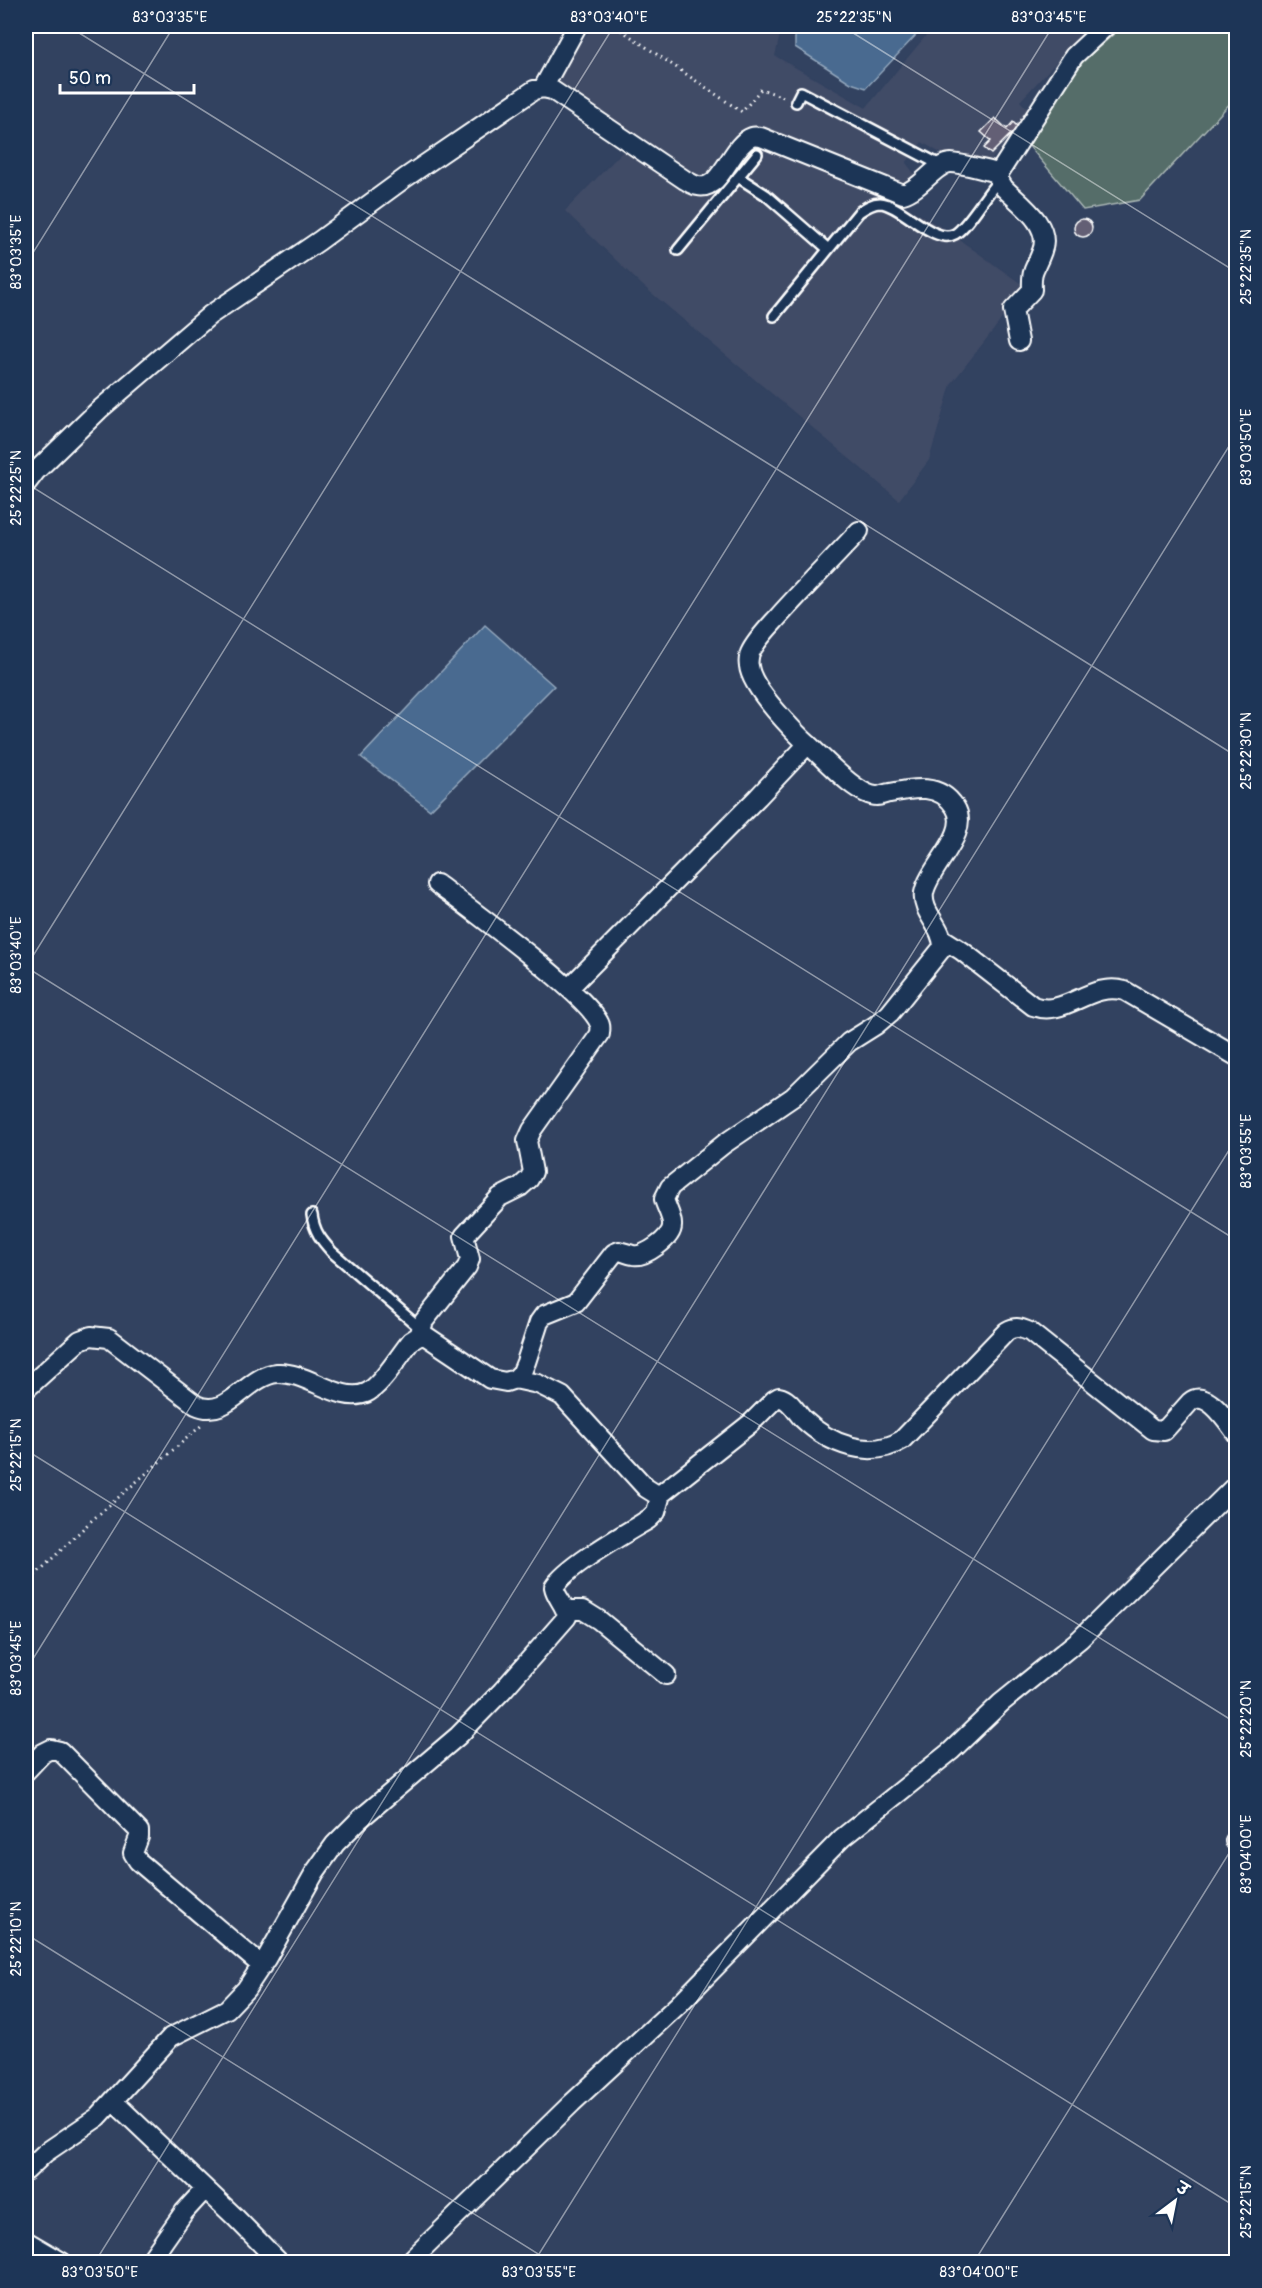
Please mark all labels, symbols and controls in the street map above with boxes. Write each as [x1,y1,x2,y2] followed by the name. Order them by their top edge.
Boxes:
[133,8,207,27] text: 83°03'35"E
[571,8,648,27] text: 83°03'40"E
[816,8,892,27] text: 25°22'35"N
[1012,8,1087,27] text: 83°03'45"E
[60,57,194,95] scale bar
[69,67,111,90] text: 50 m
[7,215,26,289] text: 83°03'35"E
[1237,229,1256,305] text: 25°22'35"N
[1237,409,1256,485] text: 83°03'50"E
[7,450,26,526] text: 25°22'25"N
[1237,712,1256,790] text: 25°22'30"N
[7,916,26,993] text: 83°03'40"E
[1237,1114,1256,1188] text: 83°03'55"E
[7,1418,26,1492] text: 25°22'15"N
[7,1620,26,1695] text: 83°03'45"E
[1237,1680,1256,1758] text: 25°22'20"N
[1237,1814,1256,1893] text: 83°04'00"E
[7,1901,26,1977] text: 25°22'10"N
[1237,2165,1256,2239] text: 25°22'15"N
[1145,2171,1205,2231] north arrow
[1171,2177,1193,2201] text: उ
[62,2263,138,2282] text: 83°03'50"E
[502,2263,576,2282] text: 83°03'55"E
[940,2263,1019,2282] text: 83°04'00"E

